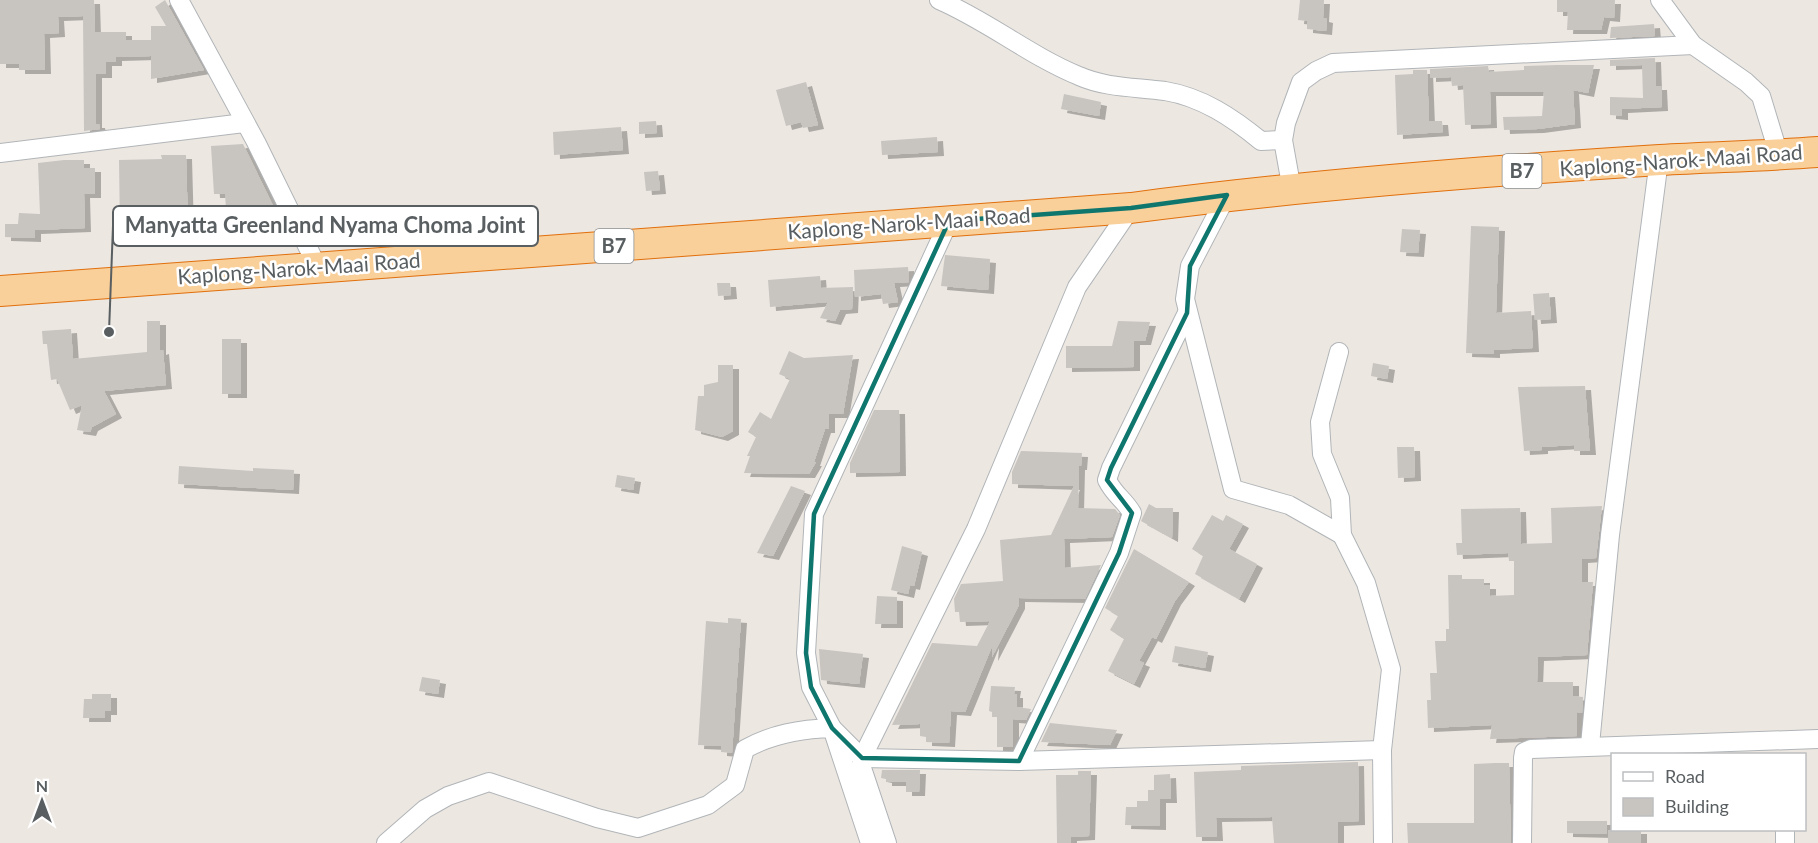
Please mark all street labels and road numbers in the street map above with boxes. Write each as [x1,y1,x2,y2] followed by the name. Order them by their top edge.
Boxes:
[1558,139,1803,180] street label: Kaplong-Narok-Maai Road
[1502,154,1541,188] road number: B7
[786,202,1031,243] street label: Kaplong-Narok-Maai Road
[594,229,634,263] road number: B7
[176,247,421,288] street label: Kaplong-Narok-Maai Road

